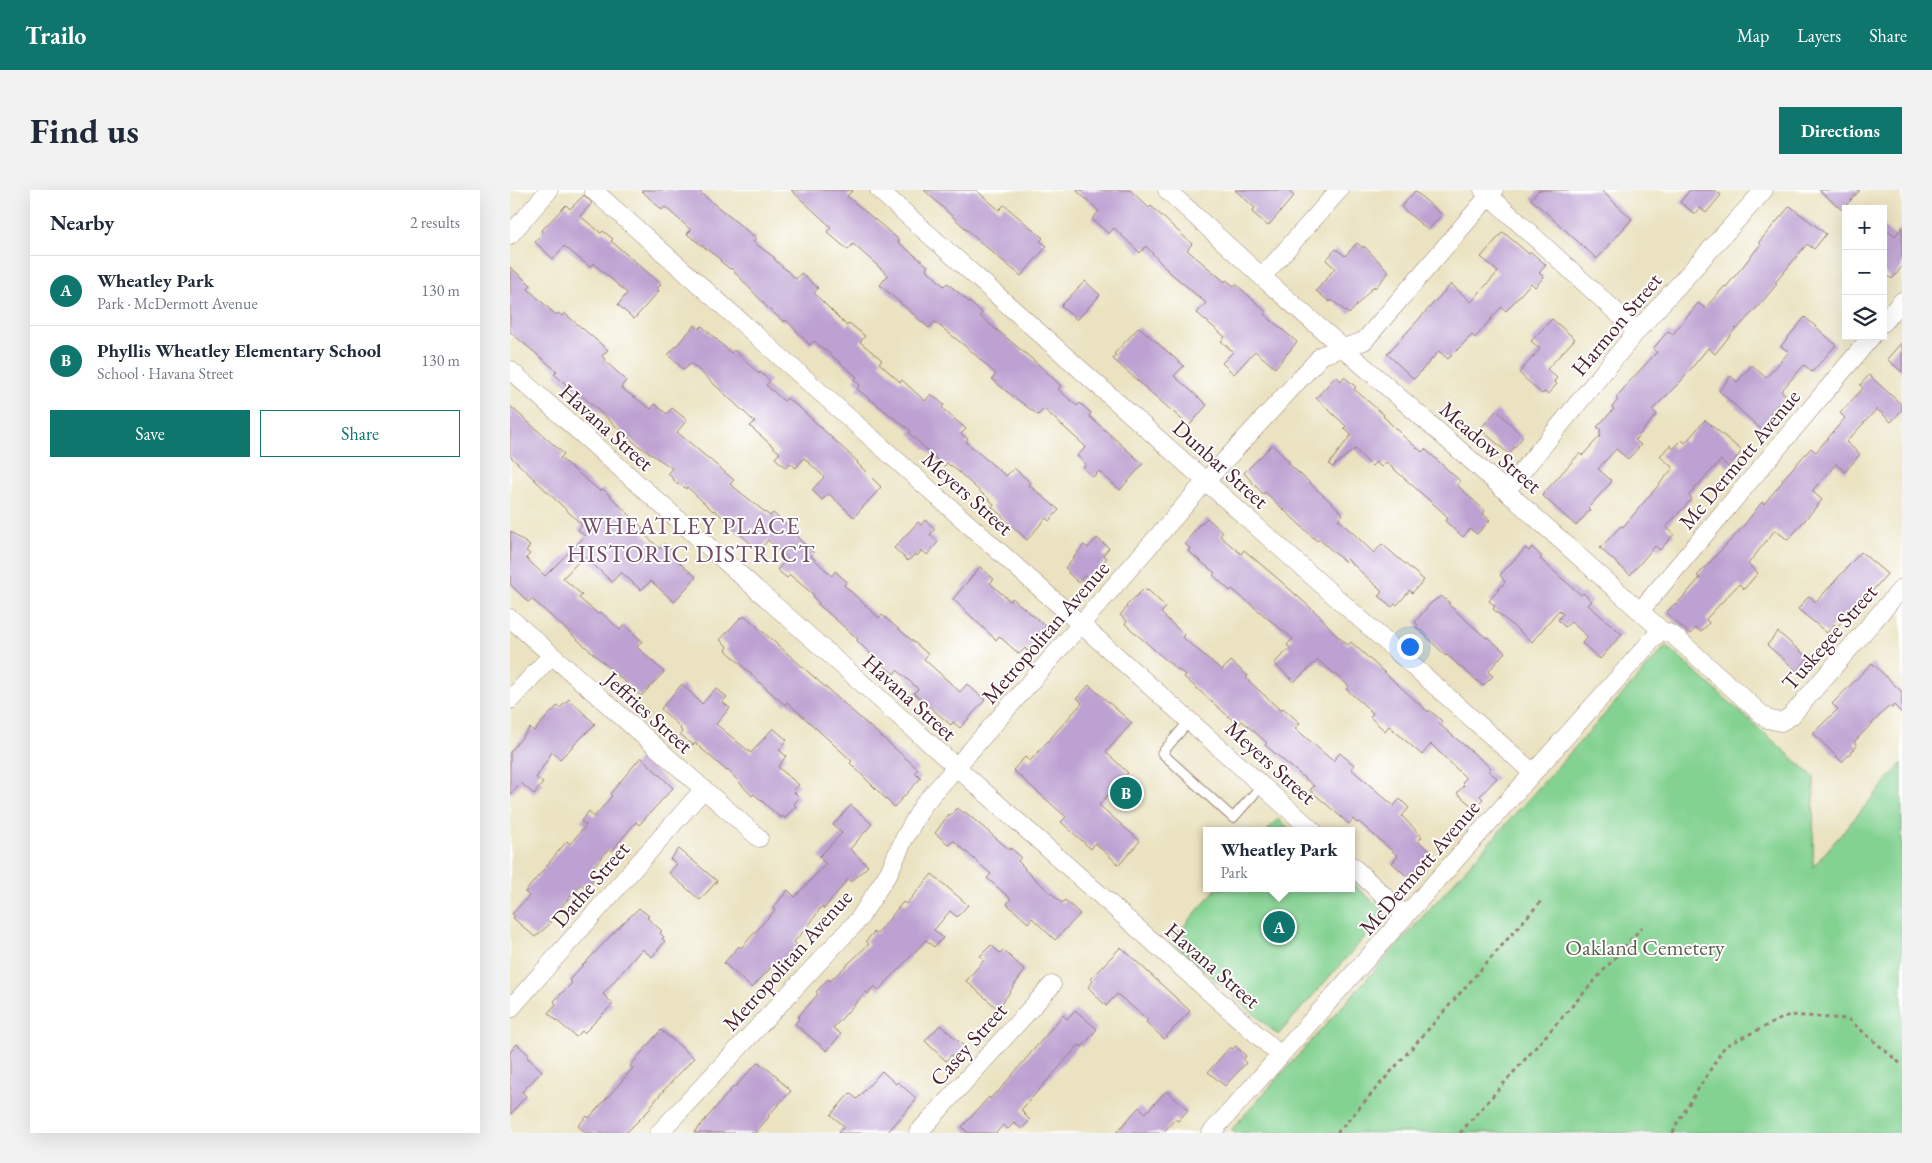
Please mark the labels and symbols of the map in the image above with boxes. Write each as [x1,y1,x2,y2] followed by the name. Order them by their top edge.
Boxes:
[1565,267,1668,382] street label: Harmon Street
[553,377,660,477] street label: Havana Street
[1672,383,1807,536] street label: Mc Dermott Avenue
[1434,395,1548,500] street label: Meadow Street
[1167,414,1275,515] street label: Dunbar Street
[916,445,1019,542] street label: Meyers Street
[567,510,815,569] district label: WHEATLEY PLACE HISTORIC DISTRICT
[975,554,1116,710] street label: Metropolitan Avenue
[1775,578,1884,696] street label: Tuskegee Street
[1397,634,1423,660] your location
[856,647,963,747] street label: Havana Street
[597,663,699,760] street label: Jeffries Street
[1219,714,1322,811] street label: Meyers Street
[1110,774,1142,812] pin: B
[1353,793,1486,941] street label: McDermott Avenue
[545,835,636,933] street label: Dathe Street
[716,883,859,1037] street label: Metropolitan Avenue
[1263,908,1295,946] pin: A
[1159,916,1267,1015] street label: Havana Street
[1565,933,1725,962] park label: Oakland Cemetery
[923,996,1013,1092] street label: Casey Street

